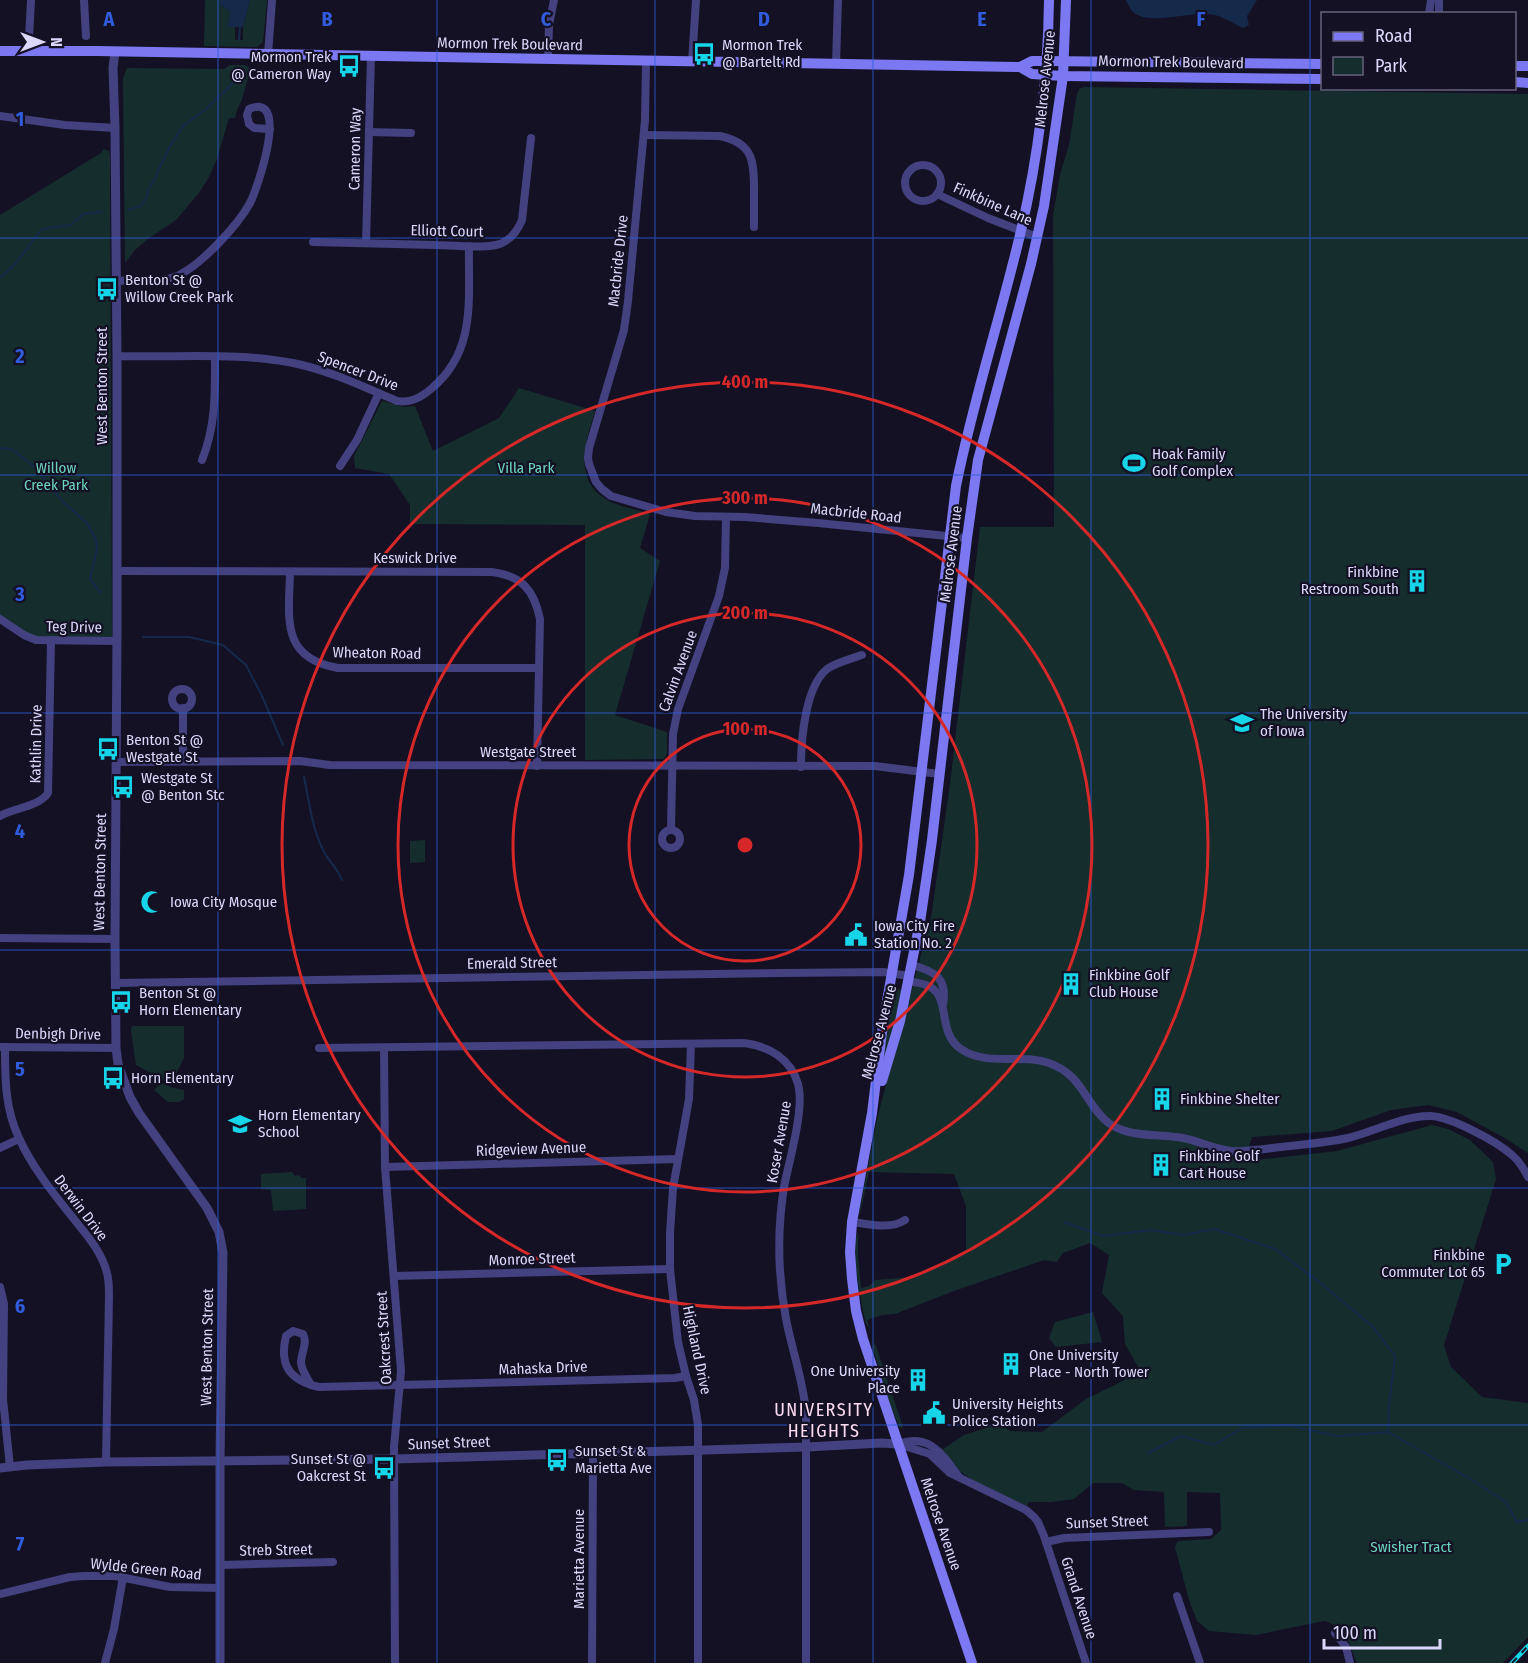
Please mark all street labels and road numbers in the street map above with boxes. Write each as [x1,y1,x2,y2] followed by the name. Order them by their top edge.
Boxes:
[1031,30,1059,128] street label: Melrose Avenue
[437,34,583,54] street label: Mormon Trek Boulevard
[1098,52,1244,72] street label: Mormon Trek Boulevard
[345,107,365,190] street label: Cameron Way
[951,179,1035,229] street label: Finkbine Lane
[604,214,632,308] street label: Macbride Drive
[410,221,484,241] street label: Elliott Court
[93,327,111,445] street label: West Benton Street
[315,347,401,395] street label: Spencer Drive
[810,499,902,527] street label: Macbride Road
[936,505,966,603] street label: Melrose Avenue
[373,549,457,567] street label: Keswick Drive
[46,618,102,636] street label: Teg Drive
[655,628,701,714] street label: Calvin Avenue
[332,643,422,663] street label: Wheaton Road
[26,704,46,784] street label: Kathlin Drive
[480,743,576,761] street label: Westgate Street
[90,813,110,931] street label: West Benton Street
[467,953,557,973] street label: Emerald Street
[858,983,900,1081] street label: Melrose Avenue
[15,1024,101,1044] street label: Denbigh Drive
[763,1099,795,1185] street label: Koser Avenue
[475,1138,587,1160] street label: Ridgeview Avenue
[50,1171,112,1245] street label: Derwin Drive
[488,1248,576,1270] street label: Monroe Street
[197,1288,217,1406] street label: West Benton Street
[373,1291,395,1385] street label: Oakcrest Street
[679,1304,715,1396] street label: Highland Drive
[498,1357,588,1379] street label: Mahaska Drive
[408,1433,491,1453] street label: Sunset Street
[917,1475,965,1573] street label: Melrose Avenue
[570,1509,588,1609] street label: Marietta Avenue
[1066,1512,1149,1532] street label: Sunset Street
[239,1540,313,1560] street label: Streb Street
[90,1554,202,1584] street label: Wylde Green Road
[1057,1555,1101,1641] street label: Grand Avenue

